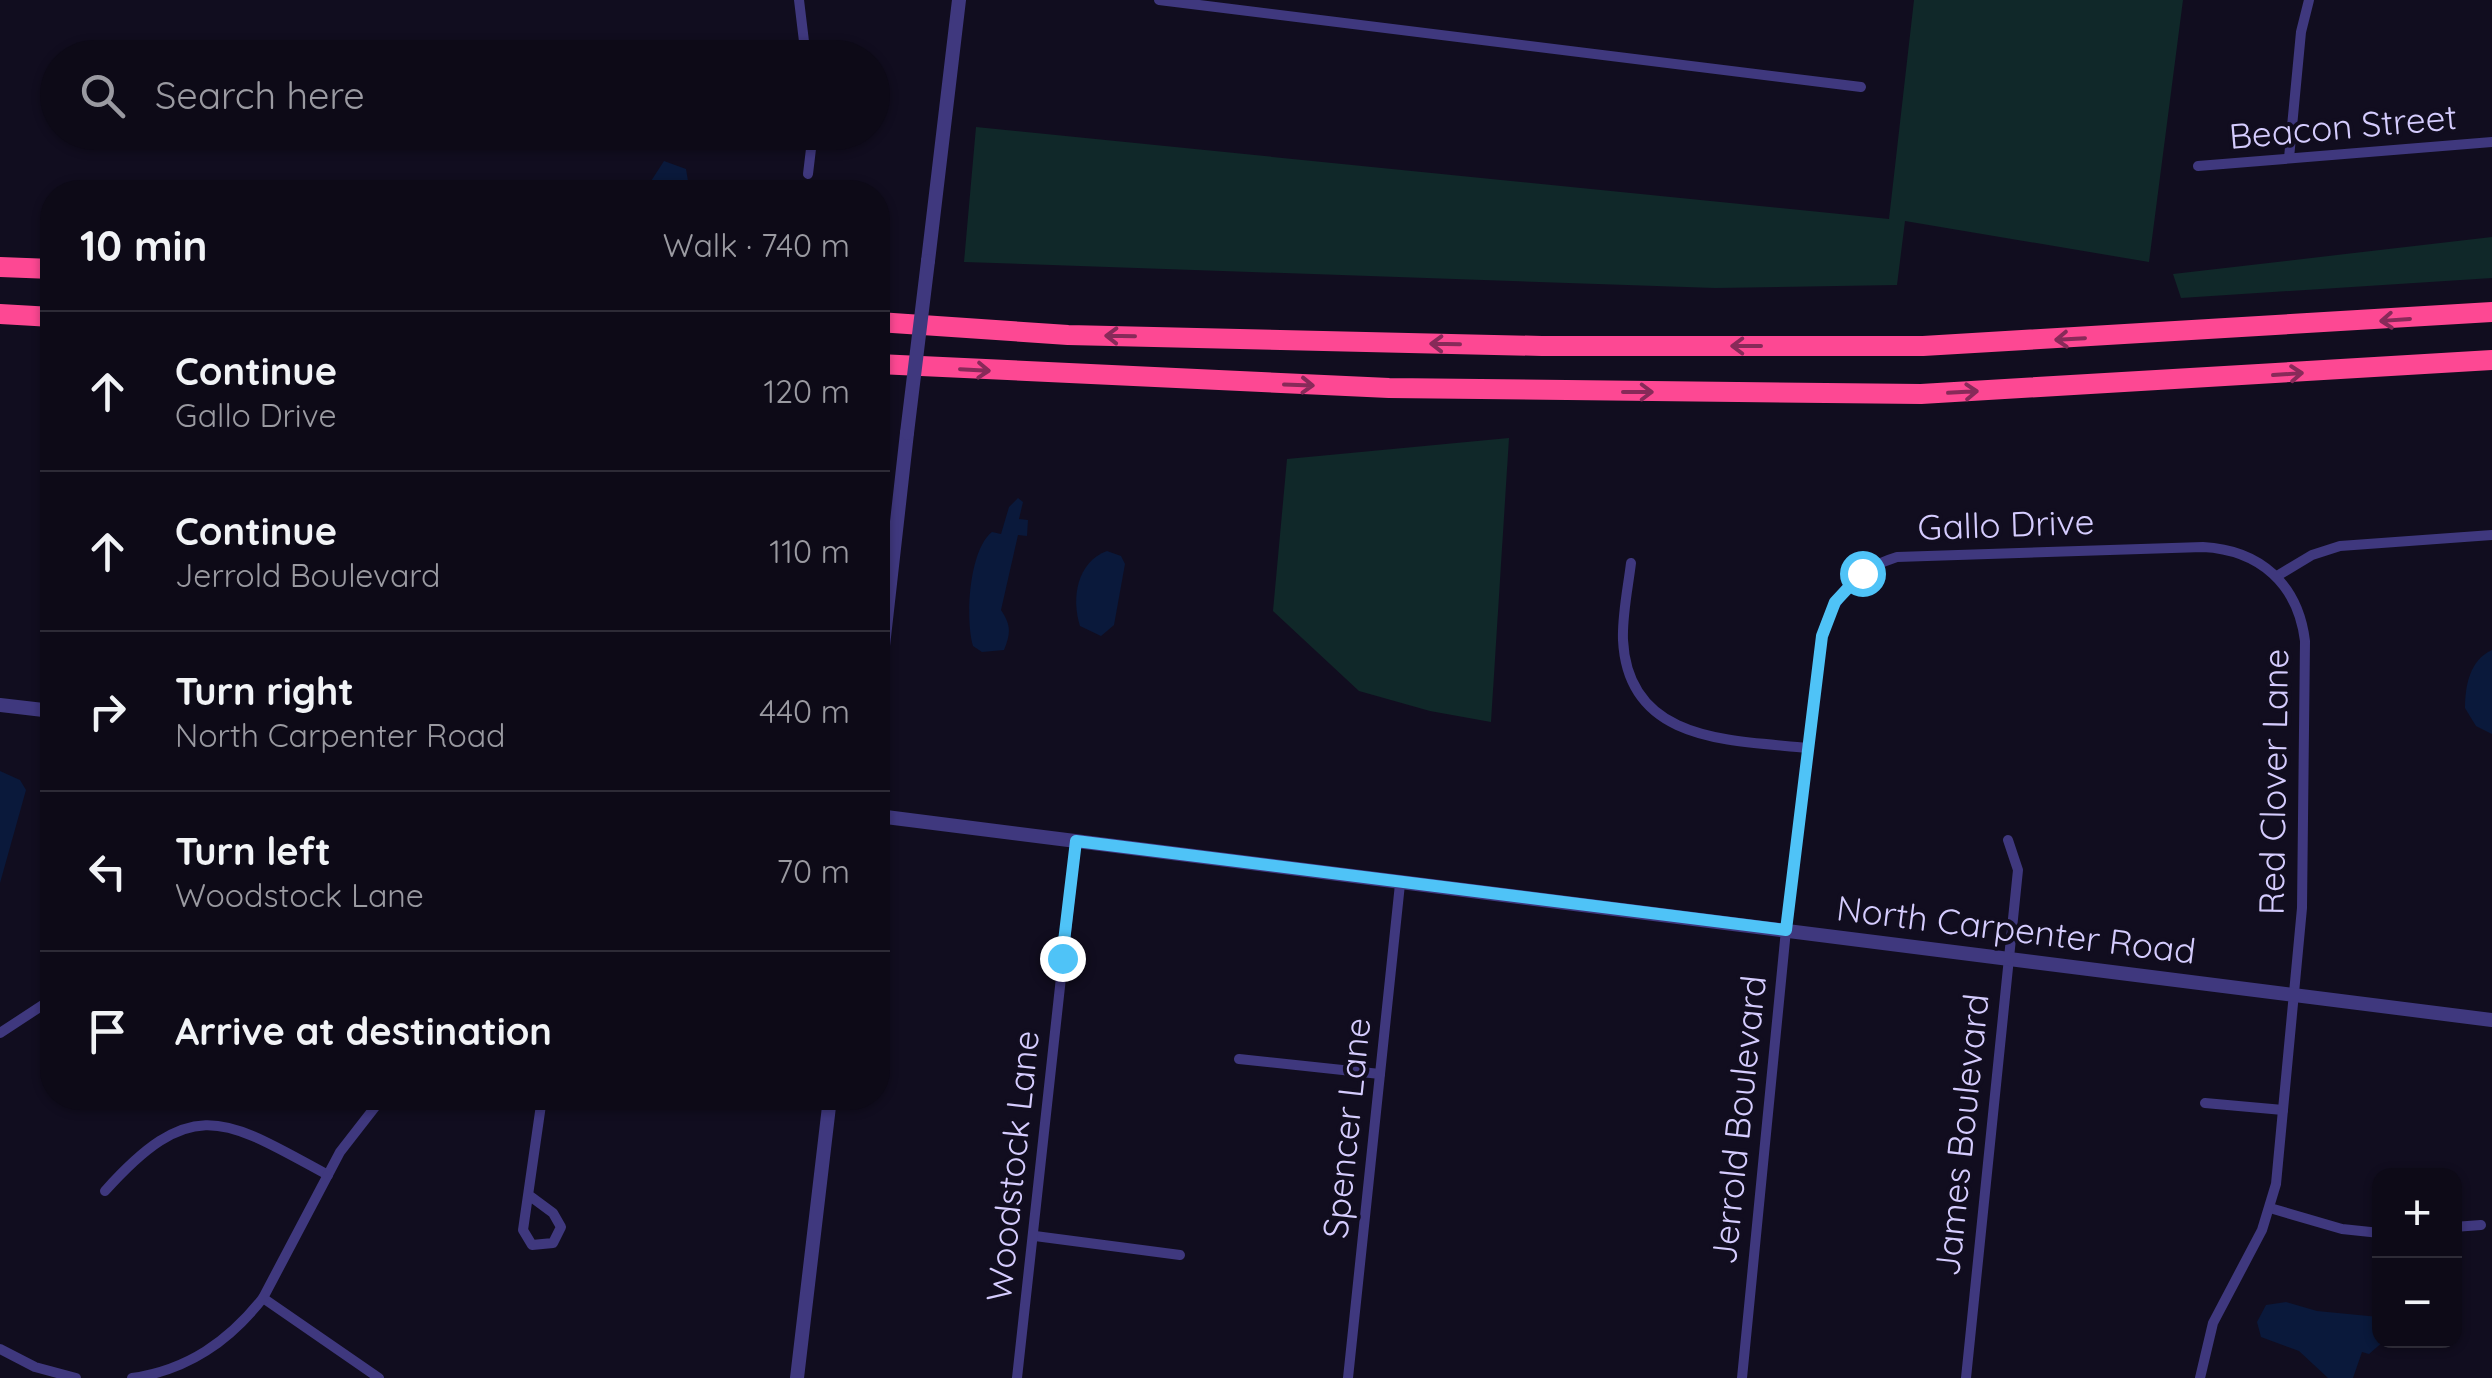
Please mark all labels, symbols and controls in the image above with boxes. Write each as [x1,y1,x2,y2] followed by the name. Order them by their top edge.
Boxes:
[40,40,890,150] search box
[75,68,130,123] icon: search
[155,71,365,119] text: Search here
[2227,94,2459,158] street label: Beacon Street
[80,219,208,272] text: 10 min
[663,225,850,265] text: Walk · 740 m
[2379,311,2411,330] one-way arrow
[1104,327,1136,346] one-way arrow
[2055,330,2087,349] one-way arrow
[1429,334,1462,354] one-way arrow
[1730,336,1762,356] one-way arrow
[175,347,337,395] text: Continue
[958,361,990,380] one-way arrow
[80,364,135,419] icon: ahead
[2271,364,2303,383] one-way arrow
[763,371,850,411] text: 120 m
[1283,376,1315,395] one-way arrow
[1622,382,1654,402] one-way arrow
[1947,382,1979,401] one-way arrow
[175,395,337,435] text: Gallo Drive
[1917,499,2095,549] street label: Gallo Drive
[175,507,337,555] text: Continue
[80,524,135,579] icon: ahead
[769,531,850,571] text: 110 m
[1840,551,1886,597] route start
[175,555,440,595] text: Jerrold Boulevard
[2249,648,2297,916] street label: Red Clover Lane
[175,667,354,715] text: Turn right
[80,684,135,739] icon: right
[759,691,850,731] text: 440 m
[175,715,506,755] text: North Carpenter Road
[175,827,331,875] text: Turn left
[80,844,135,899] icon: left
[777,851,850,891] text: 70 m
[175,875,424,915] text: Woodstock Lane
[1834,885,2198,973] street label: North Carpenter Road
[1040,936,1086,982] route end
[1701,973,1775,1267] street label: Jerrold Boulevard
[1924,992,1998,1278] street label: James Boulevard
[80,1004,135,1059] icon: arrive
[175,1007,552,1055] text: Arrive at destination
[1313,1015,1379,1240] street label: Spencer Lane
[976,1028,1048,1304] street label: Woodstock Lane
[2372,1168,2462,1348] map controls
[2372,1168,2462,1258] button: +
[2372,1258,2462,1348] button: −

